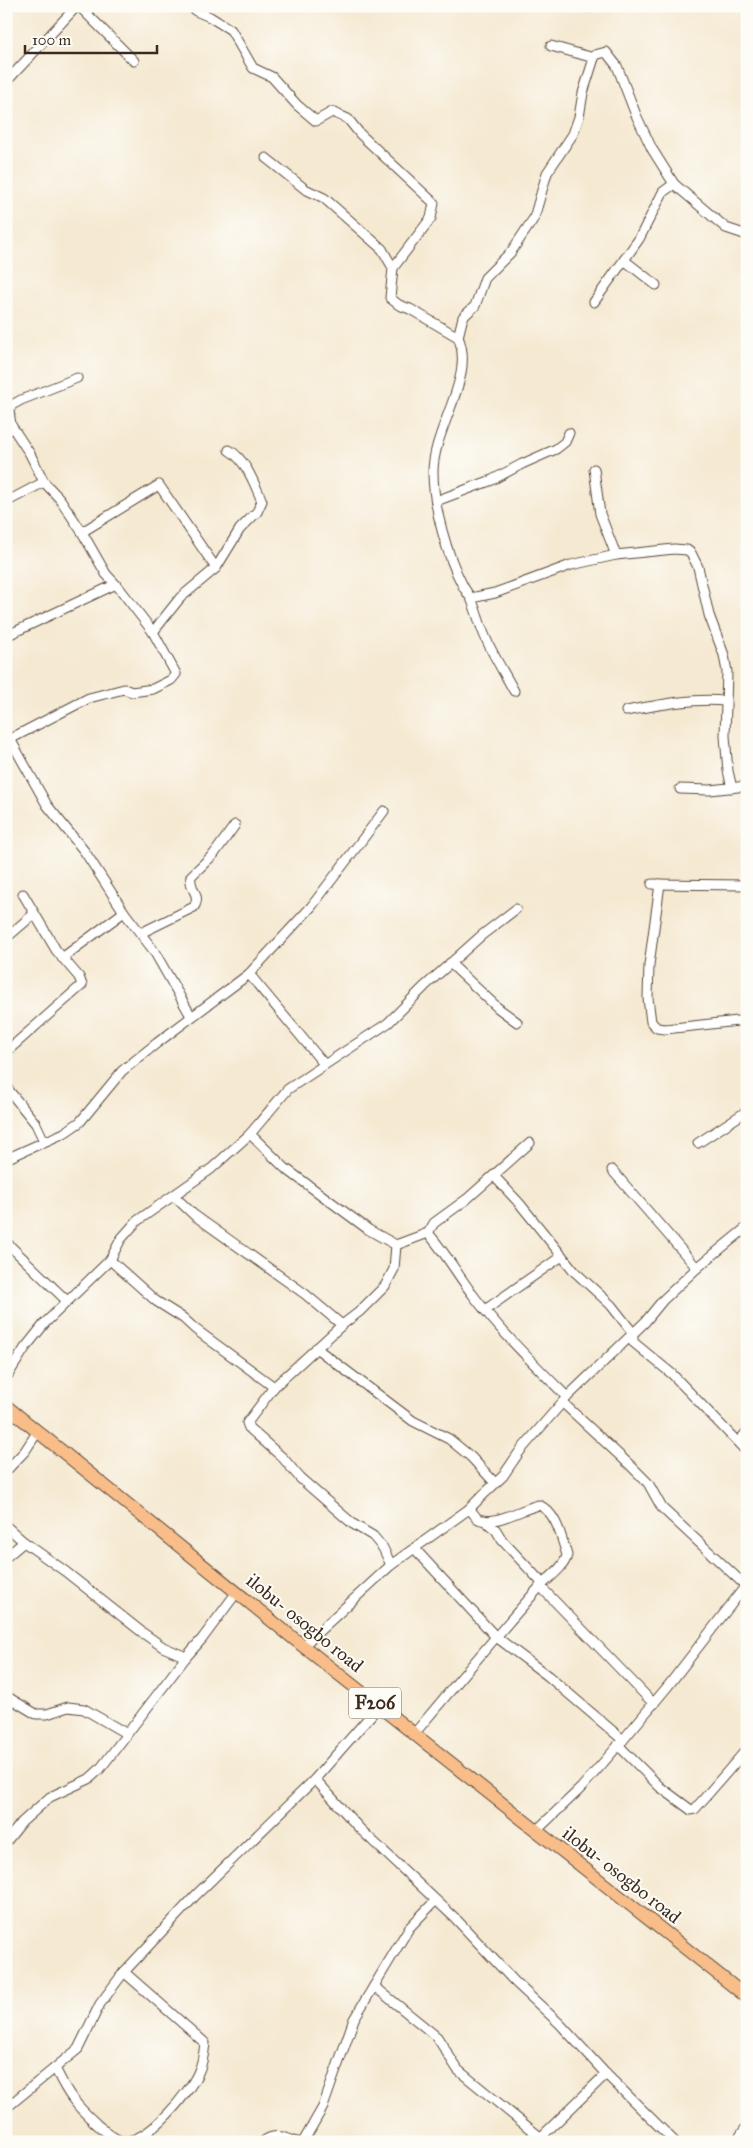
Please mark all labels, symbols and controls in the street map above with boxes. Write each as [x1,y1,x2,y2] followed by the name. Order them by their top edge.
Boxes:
[25,22,158,54] scale bar
[32,31,72,49] text: 100 m
[241,1569,368,1678] street label: ilobu- osogbo road
[349,1688,401,1719] road number: F206
[558,1822,686,1929] street label: ilobu- osogbo road

